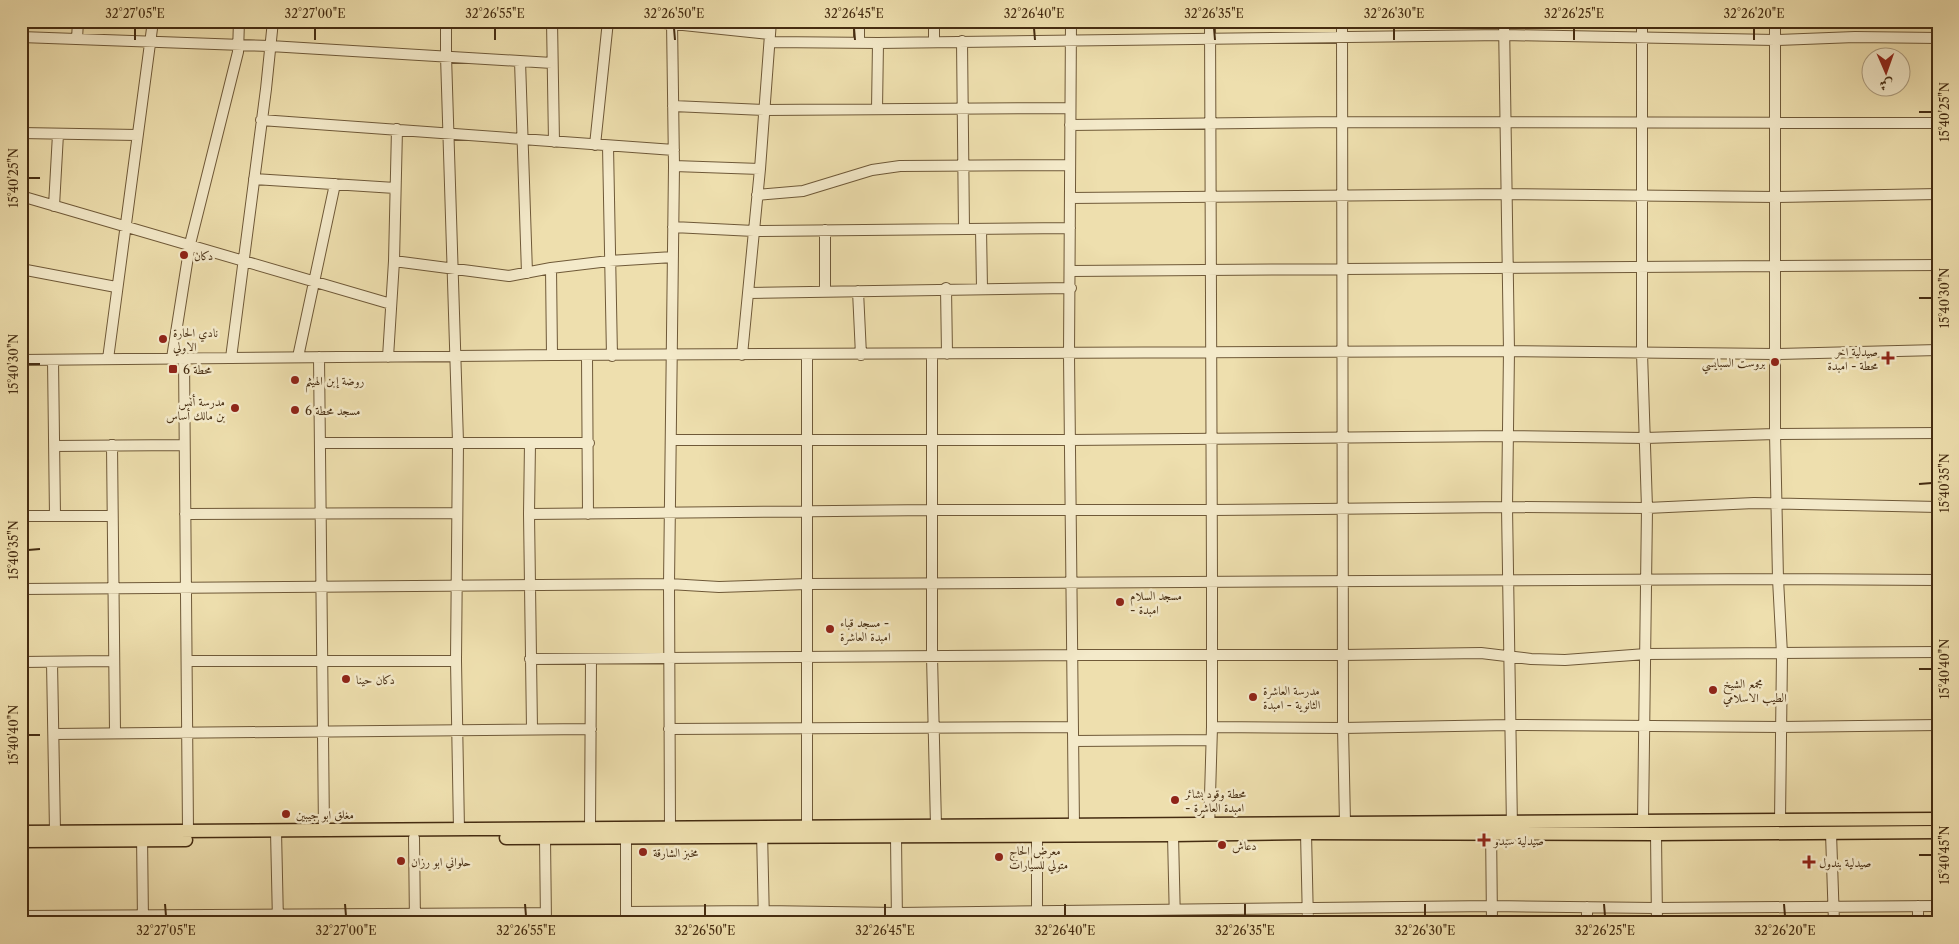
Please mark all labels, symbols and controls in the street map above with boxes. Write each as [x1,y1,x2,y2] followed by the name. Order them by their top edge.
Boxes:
[105,6,165,21] text: 32°27'05"E
[285,6,345,21] text: 32°27'00"E
[465,6,525,21] text: 32°26'55"E
[644,6,704,21] text: 32°26'50"E
[824,6,884,21] text: 32°26'45"E
[1004,6,1064,21] text: 32°26'40"E
[1184,6,1244,21] text: 32°26'35"E
[1364,6,1424,21] text: 32°26'30"E
[1544,6,1604,21] text: 32°26'25"E
[1723,6,1785,21] text: 32°26'20"E
[1862,48,1912,98] north arrow
[1879,76,1894,94] text: ش
[1937,82,1952,142] text: 15°40'25"N
[6,148,21,208] text: 15°40'25"N
[194,248,213,263] place label: دكان
[178,249,190,261] marker: دكان
[1937,268,1952,328] text: 15°40'30"N
[173,325,218,357] place label: نادي الحارة الاولي
[157,333,169,345] marker: نادي الحارة الاولي
[6,334,21,394] text: 15°40'30"N
[1827,344,1879,373] place label: صيدلية اخر محطة - امبدة
[1882,352,1894,364] marker: صيدلية اخر محطة - امبدة
[1702,355,1765,374] place label: بروست السبايسي
[1769,356,1781,368] marker: بروست السبايسي
[183,362,212,377] place label: محطة 6
[167,363,179,375] marker: محطة 6
[305,373,365,393] place label: روضة إبن الهيثم
[289,374,301,386] marker: روضة إبن الهيثم
[166,394,226,424] place label: مدرسة أنس بن مالك أساس
[229,402,241,414] marker: مدرسة أنس بن مالك أساس
[305,403,360,418] place label: مسجد محطة 6
[289,404,301,416] marker: مسجد محطة 6
[1937,453,1952,513] text: 15°40'35"N
[6,520,21,580] text: 15°40'35"N
[1130,588,1182,617] place label: مسجد السلام - امبدة
[1114,596,1126,608] marker: مسجد السلام - امبدة
[840,615,891,645] place label: مسجد قباء - امبدة العاشرة
[824,623,836,635] marker: مسجد قباء - امبدة العاشرة
[1937,639,1952,699] text: 15°40'40"N
[356,672,395,687] place label: دكان حينا
[340,673,352,685] marker: دكان حينا
[1723,676,1787,708] place label: مجمع الشيخ الطيب الاسلامي
[1263,683,1321,713] place label: مدرسة العاشرة الثانوية - امبدة
[1707,684,1719,696] marker: مجمع الشيخ الطيب الاسلامي
[1247,691,1259,703] marker: مدرسة العاشرة الثانوية - امبدة
[6,705,21,765] text: 15°40'40"N
[1183,786,1247,816] place label: محطة وقود بشائر - امبدة العاشرة
[1169,794,1181,806] marker: محطة وقود بشائر - امبدة العاشرة
[296,807,354,823] place label: مغلق ابو جيبين
[280,808,292,820] marker: مغلق ابو جيبين
[1937,825,1952,885] text: 15°40'45"N
[1492,833,1544,849] place label: صيدلية سبدو
[1478,834,1490,846] marker: صيدلية سبدو
[1232,838,1257,854] place label: دعاش
[1216,839,1228,851] marker: دعاش
[1009,843,1068,875] place label: معرض الحاج متولي للسيارات
[653,845,699,861] place label: مخبز الشارقة
[637,846,649,858] marker: مخبز الشارقة
[993,851,1005,863] marker: معرض الحاج متولي للسيارات
[411,854,471,872] place label: حلواني ابو رزان
[395,855,407,867] marker: حلواني ابو رزان
[1819,855,1871,871] place label: صيدلية بندول
[1803,856,1815,868] marker: صيدلية بندول
[136,923,196,938] text: 32°27'05"E
[316,923,376,938] text: 32°27'00"E
[496,923,556,938] text: 32°26'55"E
[675,923,735,938] text: 32°26'50"E
[855,923,915,938] text: 32°26'45"E
[1035,923,1095,938] text: 32°26'40"E
[1215,923,1275,938] text: 32°26'35"E
[1395,923,1455,938] text: 32°26'30"E
[1575,923,1635,938] text: 32°26'25"E
[1754,923,1816,938] text: 32°26'20"E

